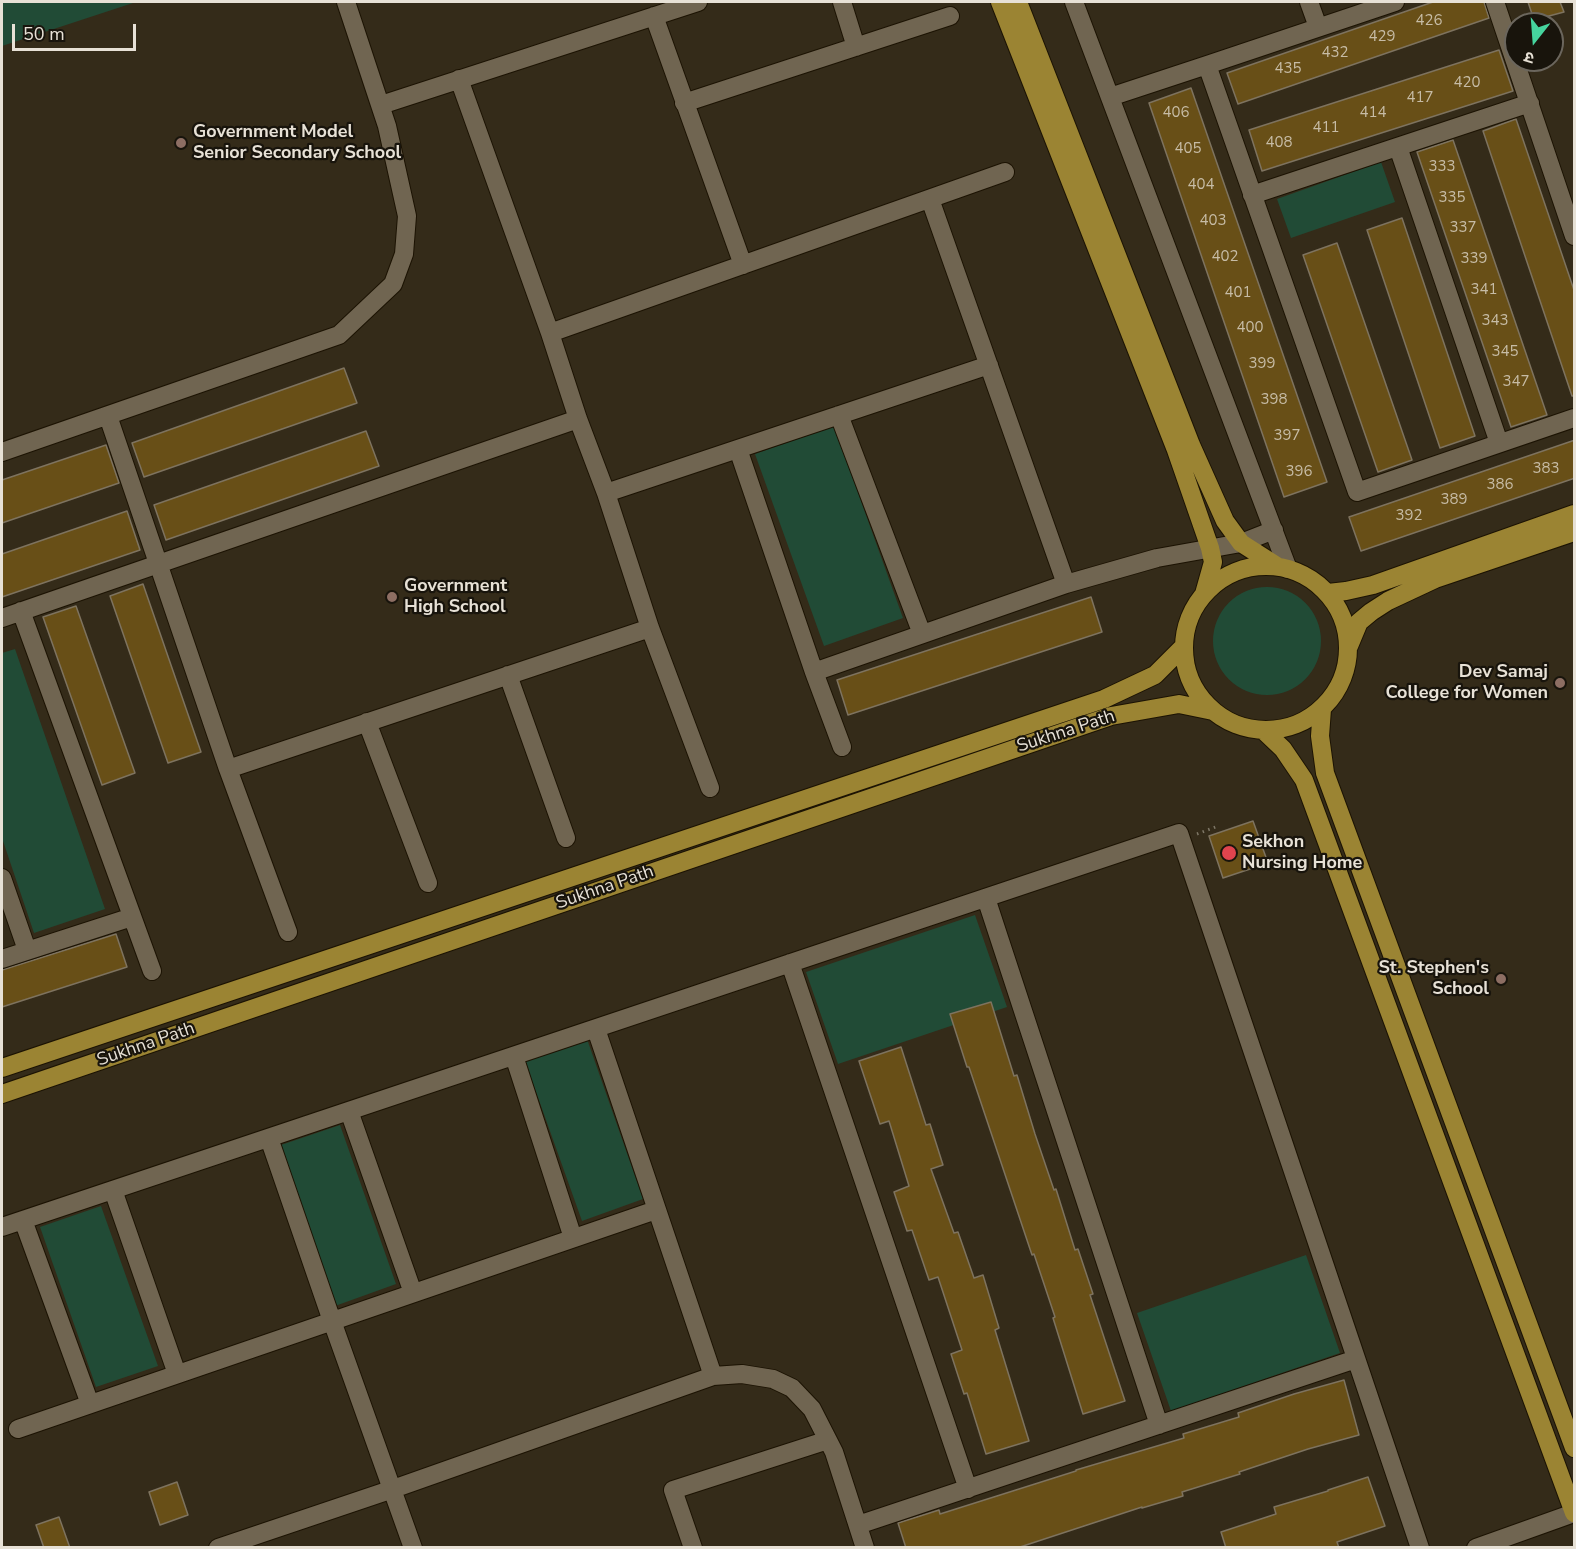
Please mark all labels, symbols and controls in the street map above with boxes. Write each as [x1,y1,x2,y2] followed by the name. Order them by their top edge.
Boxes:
[15,12,140,50] scale bar
[1416,12,1442,30] house number: 426
[1504,12,1564,72] north arrow
[23,22,65,46] text: 50 m
[1369,28,1395,46] house number: 429
[1322,44,1348,62] house number: 432
[1522,45,1537,69] text: उ
[1275,60,1301,78] house number: 435
[1454,74,1480,92] house number: 420
[1407,89,1433,107] house number: 417
[1163,104,1189,122] house number: 406
[1360,104,1386,122] house number: 414
[1313,119,1339,137] house number: 411
[193,122,401,164] place label: Government Model Senior Secondary School
[1266,134,1292,152] house number: 408
[174,136,188,150] marker: Government Model Senior Secondary School
[1175,140,1201,158] house number: 405
[1429,158,1455,176] house number: 333
[1188,176,1214,194] house number: 404
[1439,189,1465,207] house number: 335
[1200,212,1226,230] house number: 403
[1450,219,1476,237] house number: 337
[1212,248,1238,266] house number: 402
[1461,250,1487,268] house number: 339
[1471,281,1497,299] house number: 341
[1225,284,1251,302] house number: 401
[1482,312,1508,330] house number: 343
[1237,319,1263,337] house number: 400
[1492,343,1518,361] house number: 345
[1249,355,1275,373] house number: 399
[1503,373,1529,391] house number: 347
[1261,391,1287,409] house number: 398
[1274,427,1300,445] house number: 397
[1533,460,1559,478] house number: 383
[1286,463,1312,481] house number: 396
[1487,476,1513,494] house number: 386
[1441,491,1467,509] house number: 389
[1396,507,1422,525] house number: 392
[404,576,507,618] place label: Government High School
[385,590,399,604] marker: Government High School
[1385,662,1548,704] place label: Dev Samaj College for Women
[1553,676,1567,690] marker: Dev Samaj College for Women
[1014,706,1118,758] street label: Sukhna Path
[1242,832,1362,874] place label: Sekhon Nursing Home
[1220,844,1238,862] marker: Sekhon Nursing Home
[553,861,657,915] street label: Sukhna Path
[1379,958,1489,1000] place label: St. Stephen's School
[1494,972,1508,986] marker: St. Stephen's School
[94,1018,198,1072] street label: Sukhna Path

